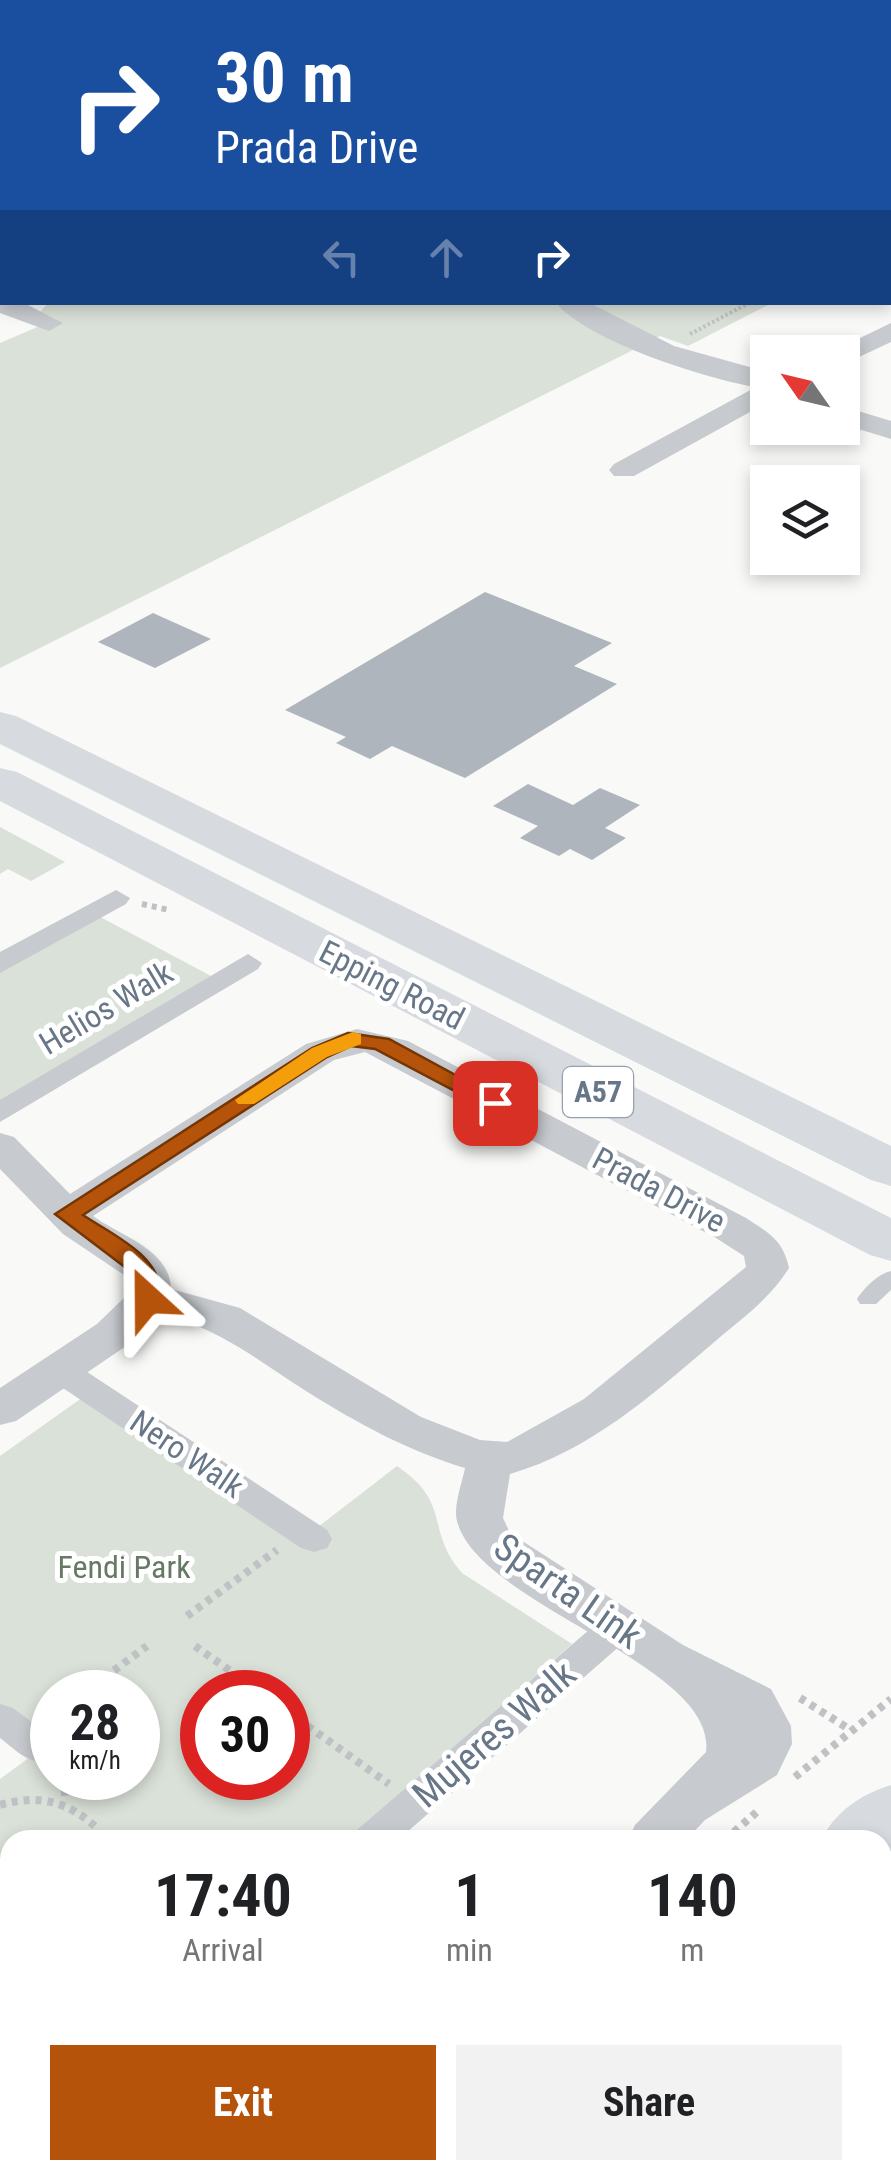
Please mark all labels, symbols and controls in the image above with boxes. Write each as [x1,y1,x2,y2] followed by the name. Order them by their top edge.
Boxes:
[215,37,354,119] text: 30 m
[50,40,180,170] icon: right
[215,121,418,174] text: Prada Drive
[314,230,369,285] icon: left
[419,230,474,285] icon: ahead
[524,230,579,285] icon: right
[750,335,860,445] north arrow
[750,335,860,575] map controls
[750,465,860,575] button: layers
[313,932,471,1038] street label: Epping Road
[33,953,180,1063] street label: Helios Walk
[453,1061,538,1146] pin
[563,1067,633,1117] road number: A57
[468,1076,523,1131] icon: arrive
[586,1139,732,1241] street label: Prada Drive
[96,1247,200,1351] position arrow
[123,1402,251,1506] street label: Nero Walk
[486,1524,650,1658] street label: Sparta Link
[57,1548,191,1586] park label: Fendi Park
[404,1652,584,1816] street label: Mujeres Walk
[180,1670,310,1800] speed limit sign: 30
[70,1694,120,1752] text: 28
[69,1746,121,1775] text: km/h
[154,1860,292,1931] text: 17:40
[454,1860,485,1931] text: 1
[647,1860,738,1931] text: 140
[182,1931,264,1969] text: Arrival
[446,1931,493,1969] text: min
[680,1931,704,1969] text: m
[50,2045,436,2160] button: Exit
[456,2045,842,2160] button: Share

